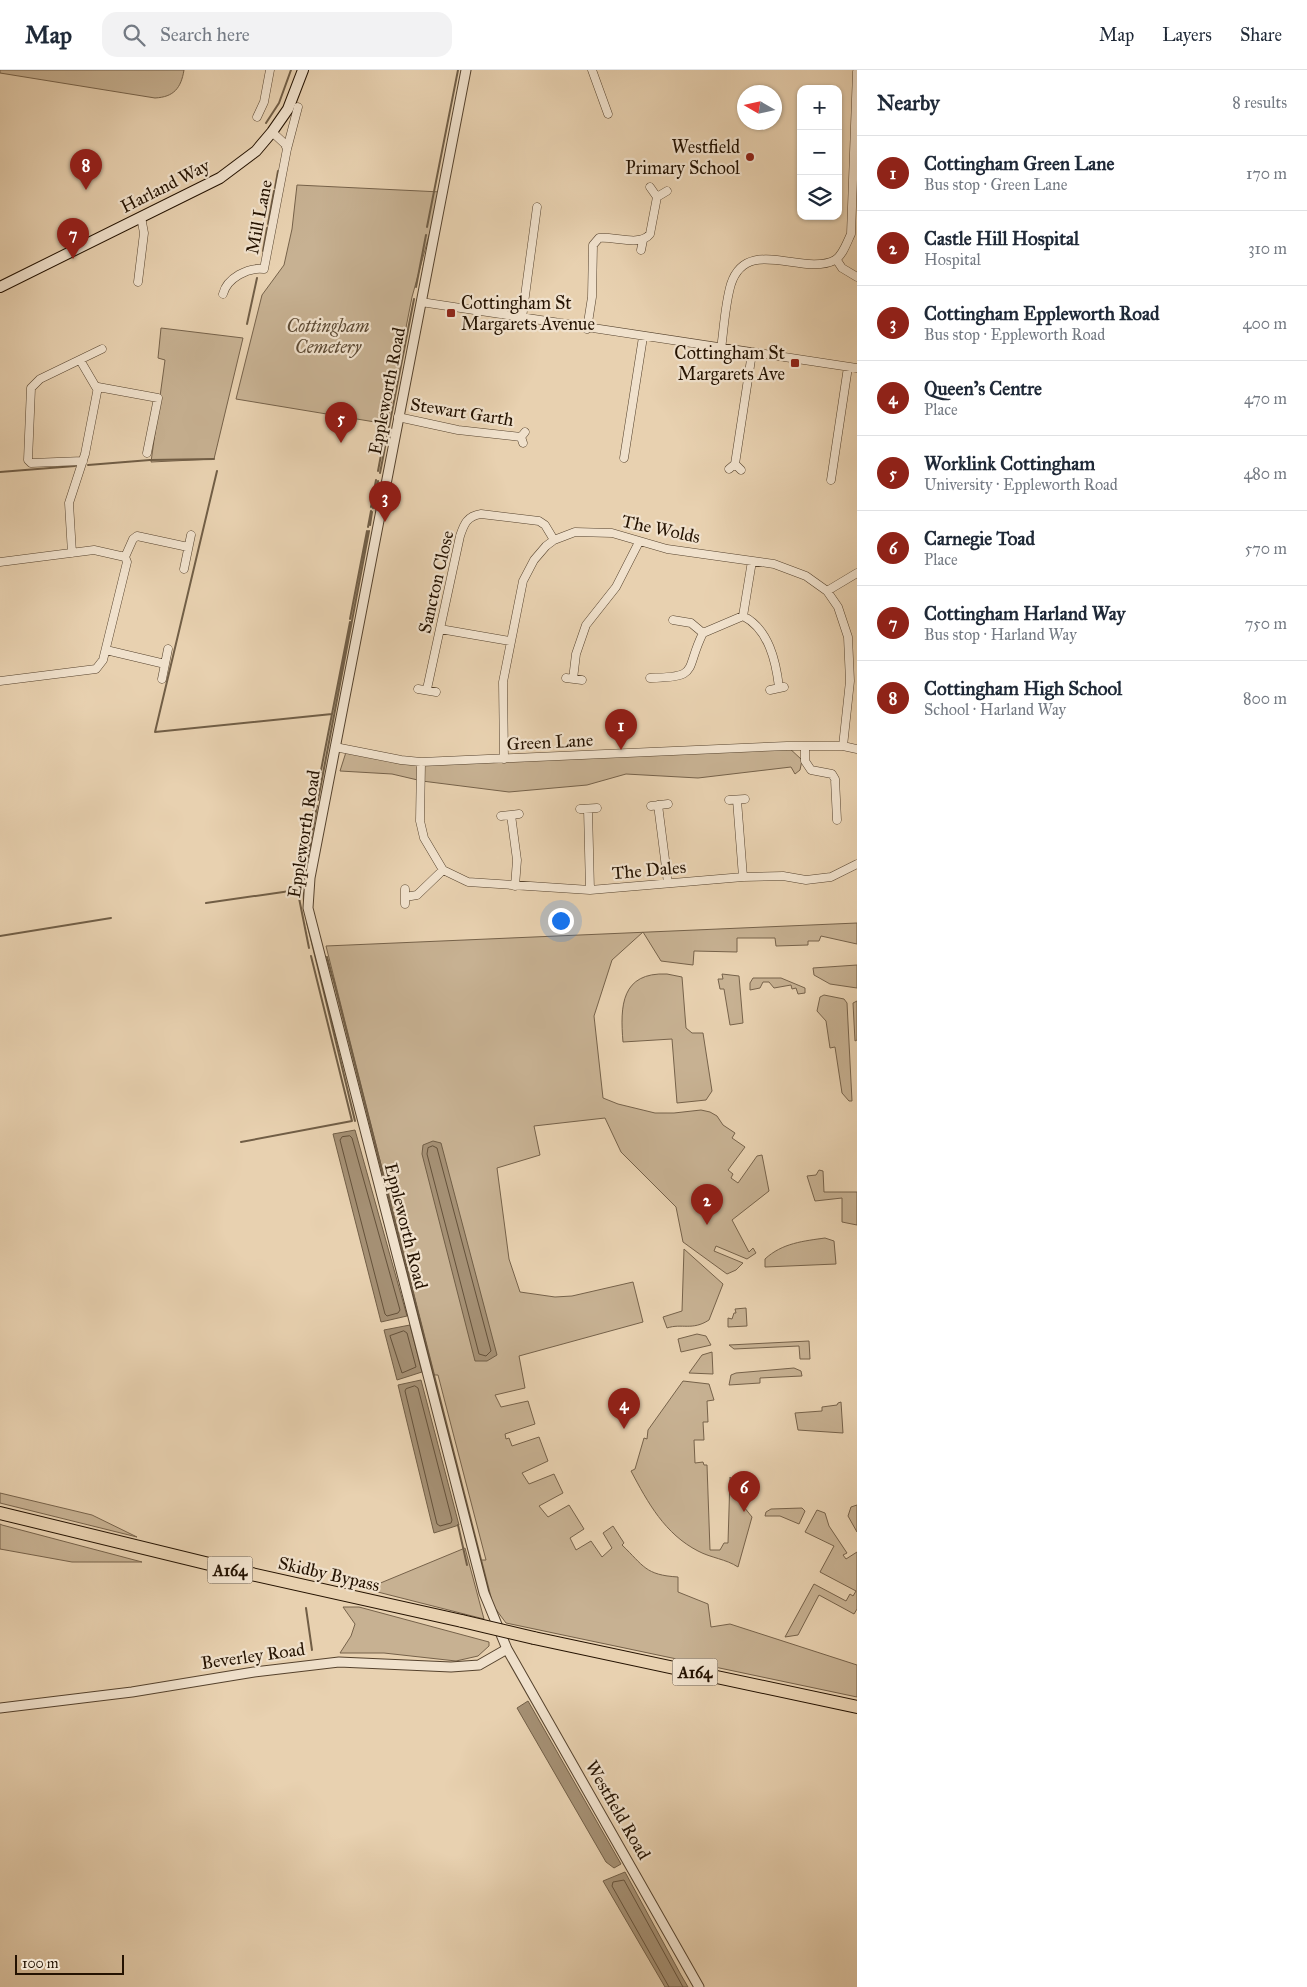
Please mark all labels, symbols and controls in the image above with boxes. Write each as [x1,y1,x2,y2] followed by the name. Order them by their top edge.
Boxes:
[102,12,452,57] search box
[25,20,72,50] text: Map
[120,21,148,49] icon: search
[160,23,250,46] text: Search here
[1099,24,1134,46] text: Map
[1162,24,1212,46] text: Layers
[1240,24,1282,46] text: Share
[737,85,782,130] north arrow
[797,85,842,220] map controls
[797,85,842,130] button: +
[877,90,940,116] text: Nearby
[1232,93,1287,112] text: 8 results
[797,130,842,175] button: −
[625,136,740,179] place label: Westfield Primary School
[70,149,102,190] pin: 8
[744,151,756,163] marker: Westfield Primary School
[924,152,1114,175] text: Cottingham Green Lane
[117,154,214,218] street label: Harland Way
[890,164,896,183] text: 1
[1246,164,1287,183] text: 170 m
[797,175,842,220] button: layers
[924,175,1067,194] text: Bus stop · Green Lane
[241,178,277,256] street label: Mill Lane
[57,218,89,259] pin: 7
[924,227,1079,250] text: Castle Hill Hospital
[889,239,897,258] text: 2
[1248,239,1287,258] text: 310 m
[924,250,981,269] text: Hospital
[461,292,595,336] place label: Cottingham St Margarets Avenue
[924,302,1160,325] text: Cottingham Eppleworth Road
[445,307,457,319] marker: Cottingham St Margarets Avenue
[890,314,896,333] text: 3
[1243,314,1287,333] text: 400 m
[286,315,370,358] park label: Cottingham Cemetery
[364,325,410,457] street label: Eppleworth Road
[924,325,1105,344] text: Bus stop · Eppleworth Road
[674,342,786,386] place label: Cottingham St Margarets Ave
[789,357,801,369] marker: Cottingham St Margarets Ave
[924,377,1042,400] text: Queen's Centre
[889,389,897,408] text: 4
[1244,389,1287,408] text: 470 m
[409,393,515,431] street label: Stewart Garth
[924,400,958,419] text: Place
[325,402,357,443] pin: 5
[924,452,1095,475] text: Worklink Cottingham
[889,464,897,483] text: 5
[1243,464,1287,483] text: 480 m
[924,475,1118,494] text: University · Eppleworth Road
[369,481,401,522] pin: 3
[620,510,702,548] street label: The Wolds
[924,527,1035,550] text: Carnegie Toad
[413,528,459,636] street label: Sancton Close
[889,539,897,558] text: 6
[1245,539,1287,558] text: 570 m
[924,550,958,569] text: Place
[924,602,1126,625] text: Cottingham Harland Way
[889,614,897,633] text: 7
[1245,614,1287,633] text: 750 m
[924,625,1077,644] text: Bus stop · Harland Way
[924,677,1122,700] text: Cottingham High School
[889,689,897,708] text: 8
[1243,689,1287,708] text: 800 m
[924,700,1066,719] text: School · Harland Way
[605,709,637,750] pin: 1
[506,729,594,755] street label: Green Lane
[283,768,325,900] street label: Eppleworth Road
[611,856,687,884] street label: The Dales
[548,908,574,934] your location
[380,1161,432,1291] street label: Eppleworth Road
[691,1184,723,1225] pin: 2
[608,1388,640,1429] pin: 4
[728,1471,760,1512] pin: 6
[276,1552,382,1596] street label: Skidby Bypass
[208,1556,252,1584] road number: A164
[200,1638,306,1674] street label: Beverley Road
[672,1658,718,1685] road number: A164
[581,1757,655,1863] street label: Westfield Road
[15,1952,124,1975] scale bar
[22,1955,59,1972] text: 100 m

